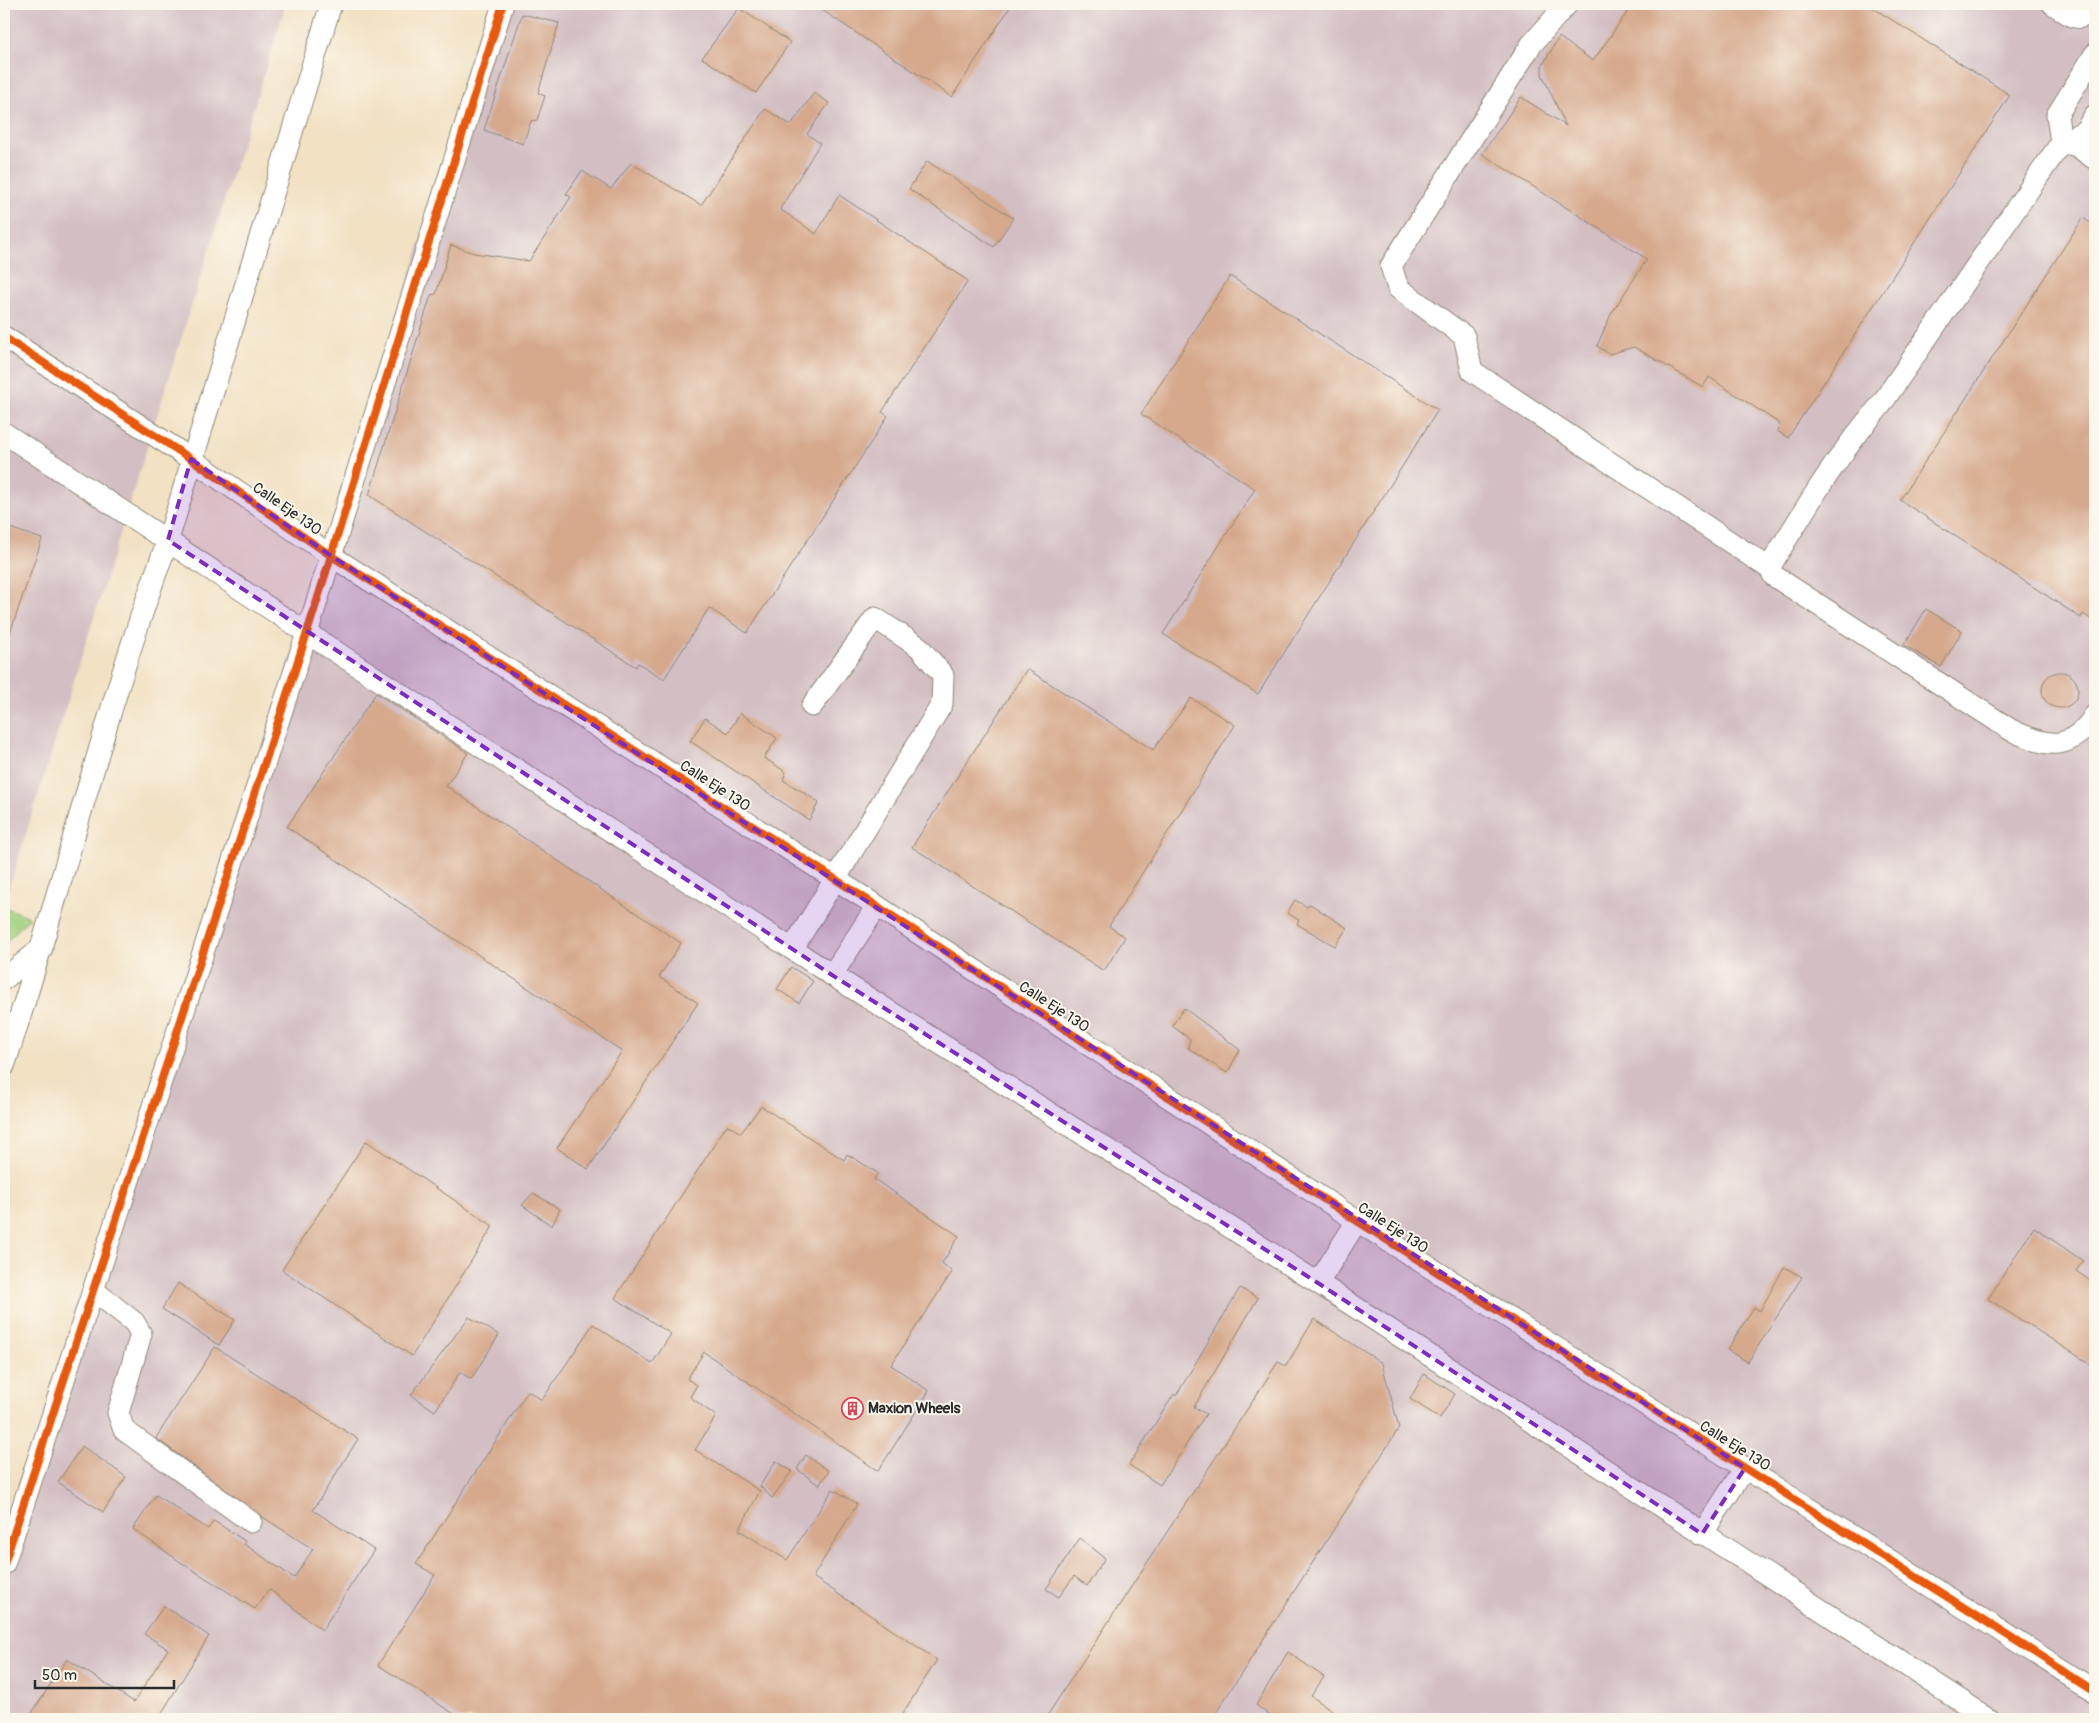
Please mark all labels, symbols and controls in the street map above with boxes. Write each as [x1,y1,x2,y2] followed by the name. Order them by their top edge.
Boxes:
[249,478,325,540] street label: Calle Eje 130
[676,756,754,816] street label: Calle Eje 130
[1015,977,1093,1037] street label: Calle Eje 130
[1354,1198,1432,1258] street label: Calle Eje 130
[840,1396,864,1420] building icon: Maxion Wheels
[868,1399,961,1418] place label: Maxion Wheels
[1696,1417,1774,1475] street label: Calle Eje 130
[35,1658,174,1690] scale bar
[42,1666,77,1685] text: 50 m

